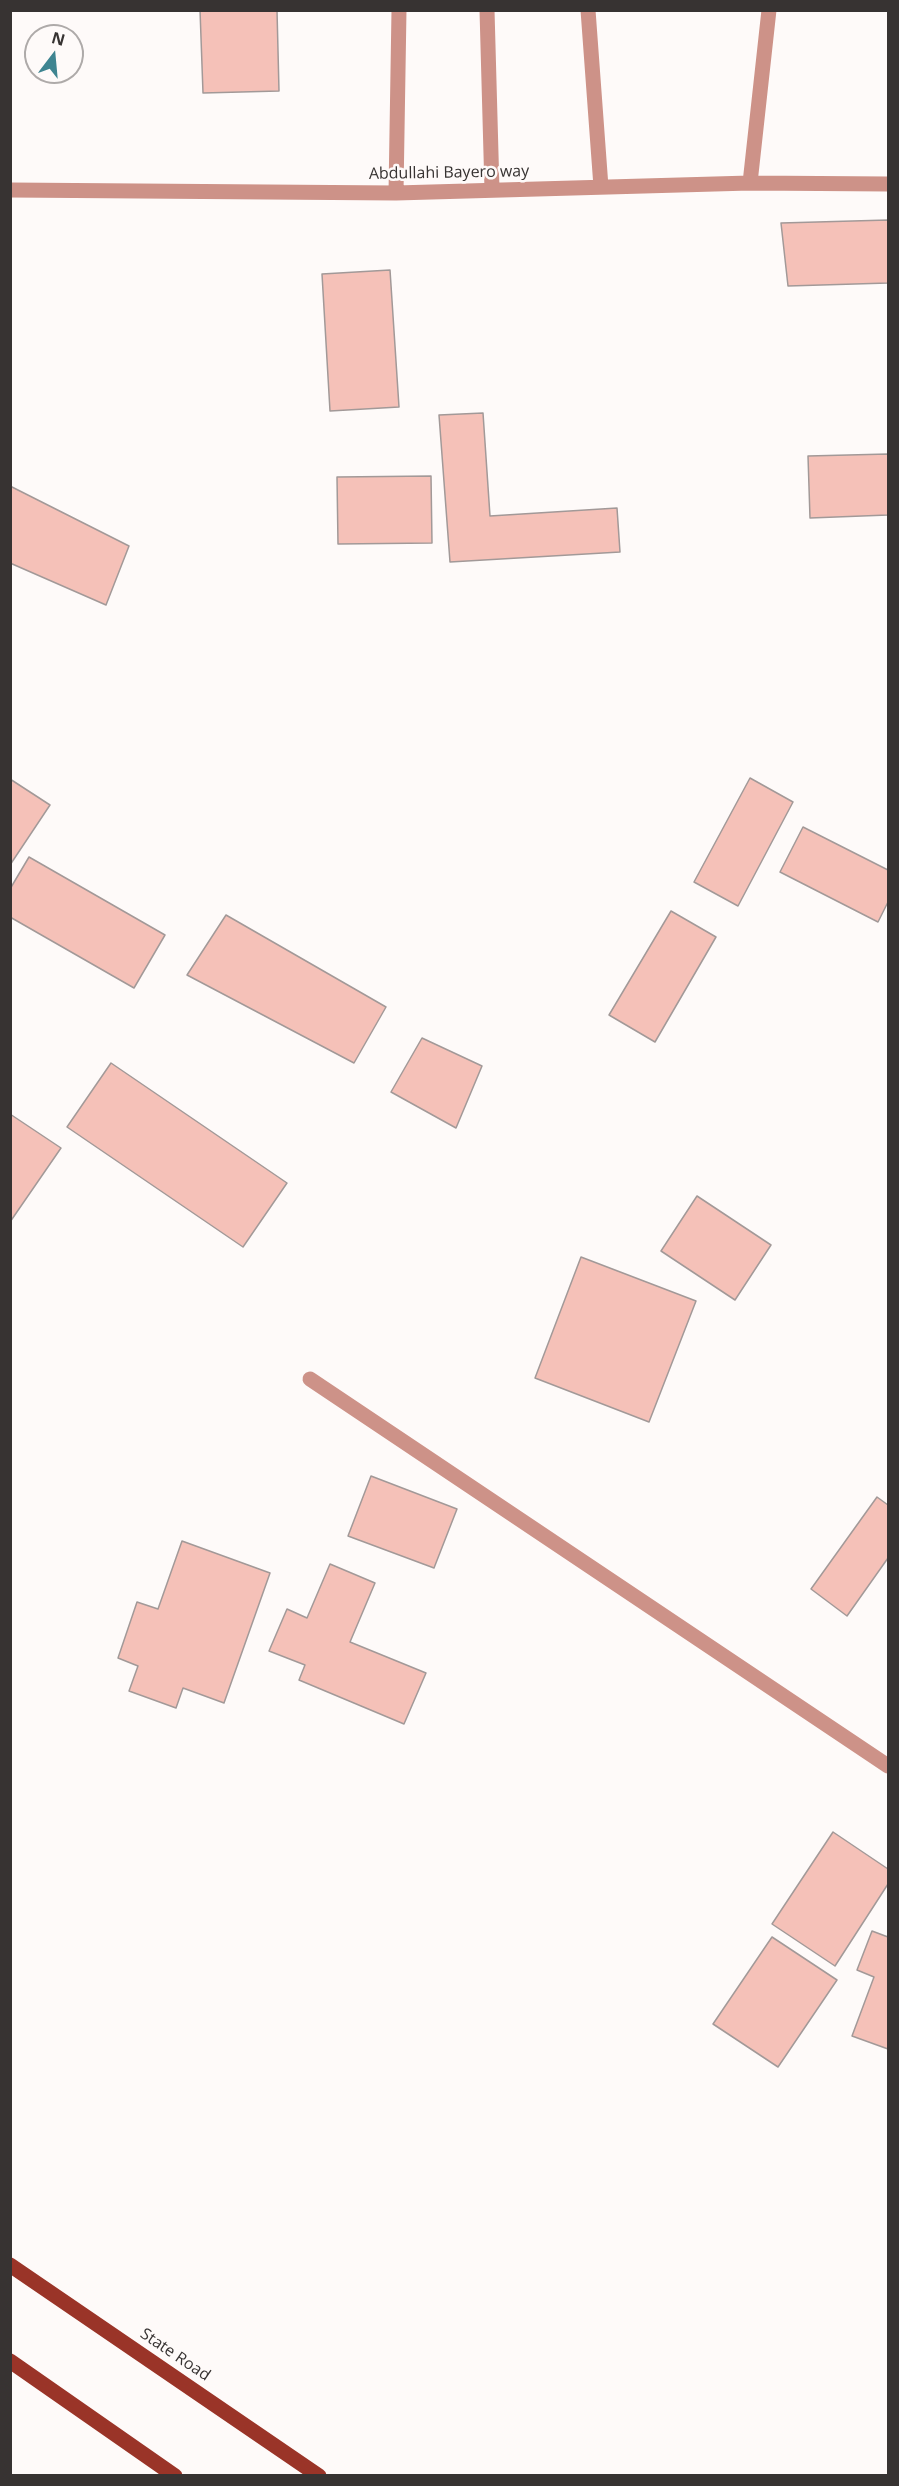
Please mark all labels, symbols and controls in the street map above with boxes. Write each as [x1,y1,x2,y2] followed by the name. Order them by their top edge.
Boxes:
[24,24,84,84] north arrow
[49,26,68,51] text: N
[369,162,529,184] street label: Abdullahi Bayero way
[136,2325,214,2385] street label: State Road

